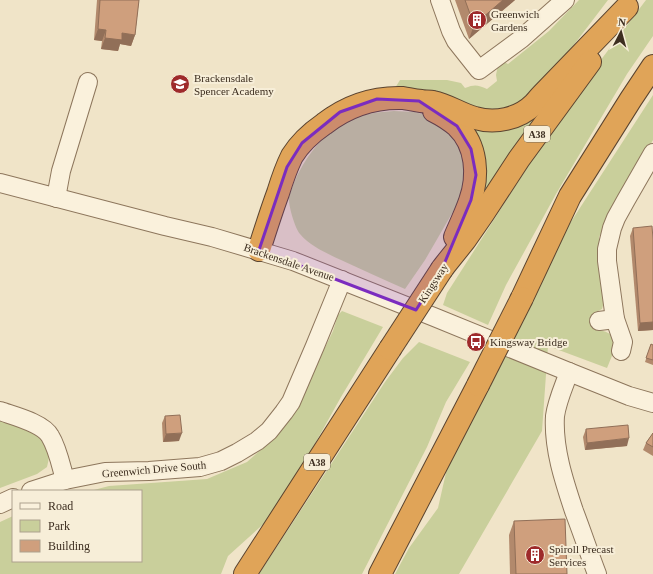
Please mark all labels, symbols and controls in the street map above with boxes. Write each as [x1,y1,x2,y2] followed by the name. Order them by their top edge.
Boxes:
[491,8,540,33] place label: Greenwich Gardens
[466,9,488,31] building icon: Greenwich Gardens
[601,12,641,52] north arrow
[617,16,627,28] text: N
[194,72,274,97] place label: Brackensdale Spencer Academy
[169,73,191,95] school or university icon: Brackensdale Spencer Academy
[524,126,550,142] road number: A38
[242,241,336,283] street label: Brackensdale Avenue
[416,261,450,305] street label: Kingsway
[465,331,487,353] bus stop icon: Kingsway Bridge
[490,336,567,348] place label: Kingsway Bridge
[304,454,330,470] road number: A38
[101,458,207,480] street label: Greenwich Drive South
[12,490,142,562] legend
[48,499,73,513] text: Road
[48,519,70,533] text: Park
[48,539,90,553] text: Building
[549,543,613,568] place label: Spiroll Precast Services
[524,544,546,566] building icon: Spiroll Precast Services

